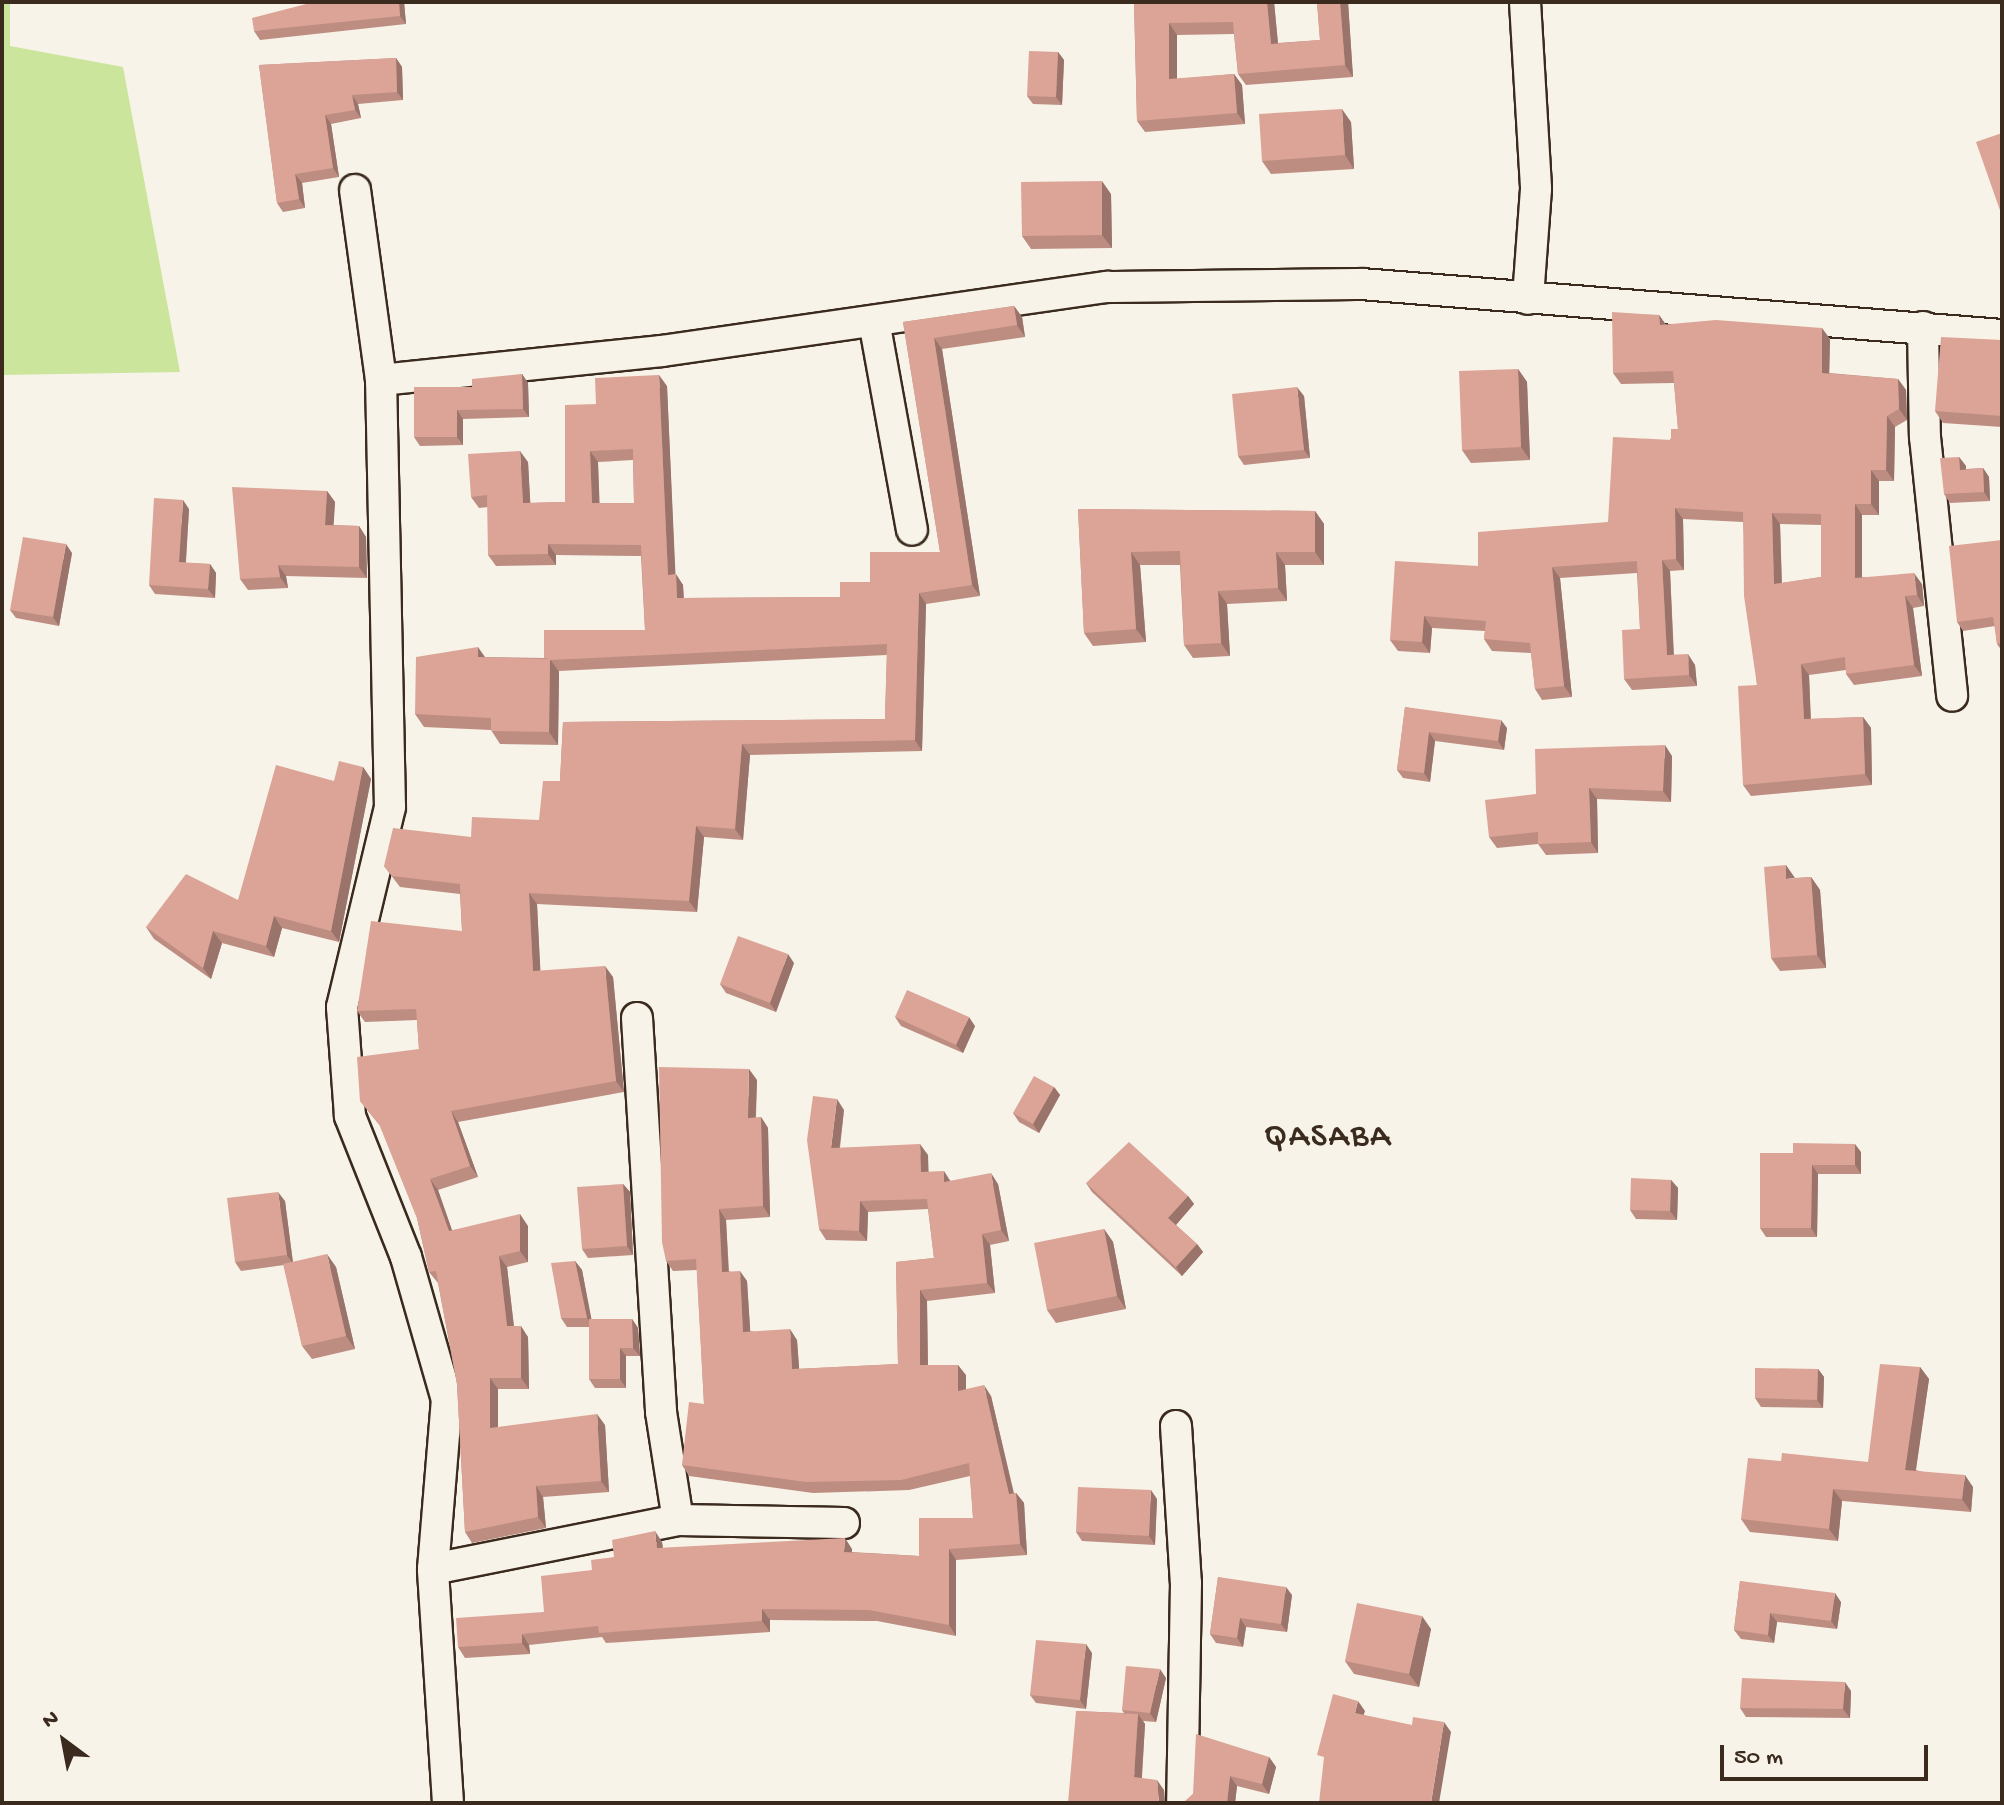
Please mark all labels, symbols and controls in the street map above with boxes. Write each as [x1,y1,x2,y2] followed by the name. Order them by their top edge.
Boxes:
[1264,1119,1392,1159] district label: QASABA
[24,1701,104,1781] north arrow
[38,1706,64,1735] text: N
[1724,1729,1932,1779] scale bar
[1734,1744,1783,1773] text: 50 m

